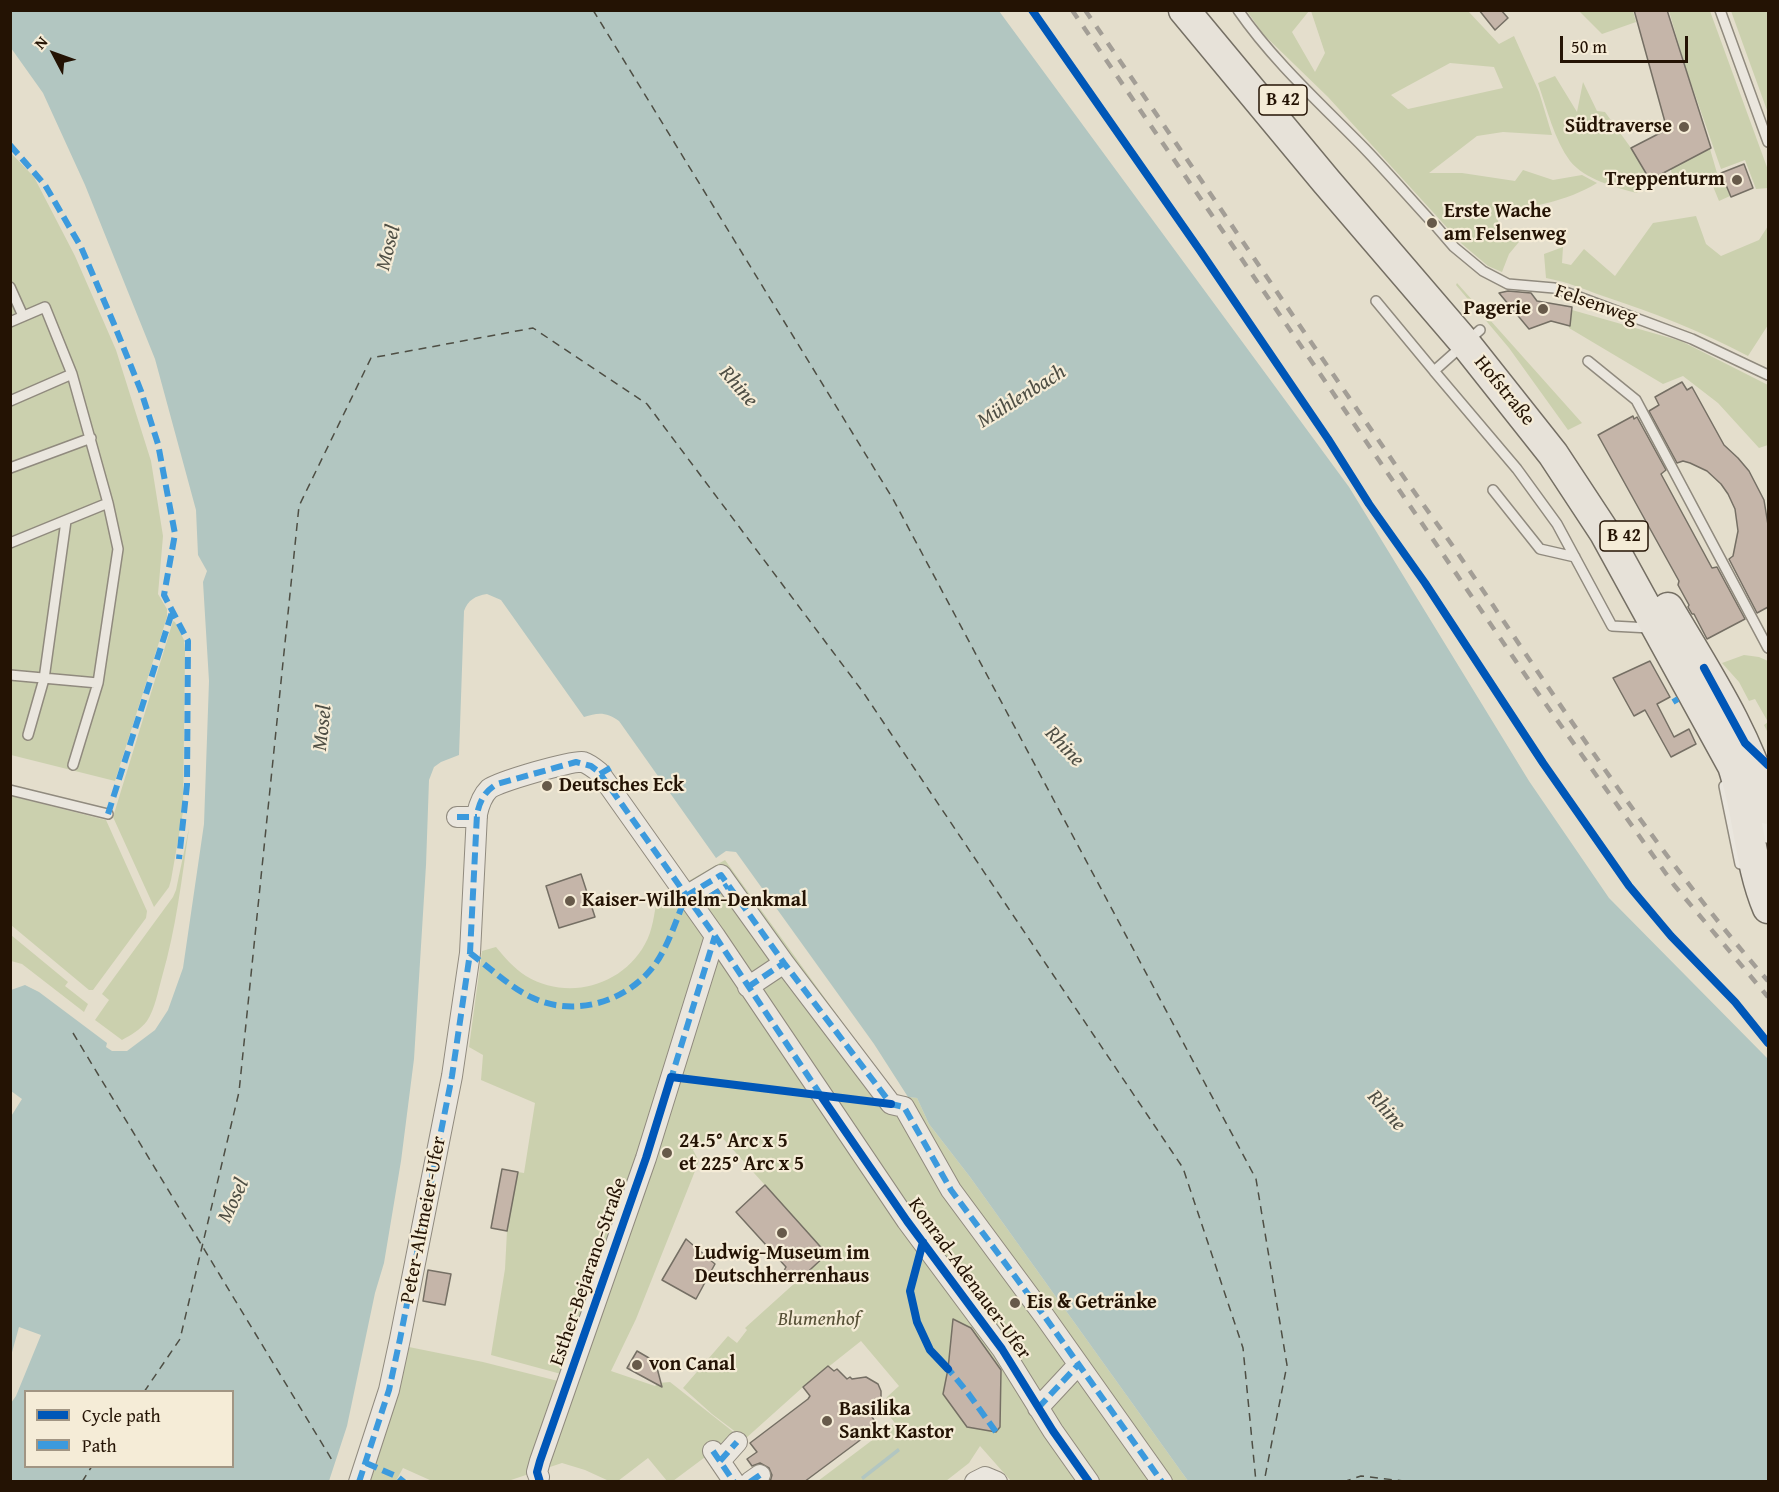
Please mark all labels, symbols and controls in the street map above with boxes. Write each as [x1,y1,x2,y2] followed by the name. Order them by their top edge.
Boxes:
[24,24,84,84] north arrow
[1563,24,1690,62] scale bar
[28,30,53,54] text: N
[1571,33,1607,60] text: 50 m
[1259,85,1307,115] road number: B 42
[1565,115,1672,139] place label: Südtraverse
[1677,120,1691,134] marker: Südtraverse
[1605,168,1725,192] place label: Treppenturm
[1730,173,1744,187] marker: Treppenturm
[1444,200,1566,247] place label: Erste Wache am Felsenweg
[1425,216,1439,230] marker: Erste Wache am Felsenweg
[371,223,407,273] water label: Mosel
[1552,280,1640,330] street label: Felsenweg
[1464,297,1531,321] place label: Pagerie
[1536,302,1550,316] marker: Pagerie
[1468,351,1540,431] street label: Hofstraße
[973,360,1071,434] water label: Mühlenbach
[713,361,763,413] water label: Rhine
[1600,521,1648,551] road number: B 42
[308,704,338,752] water label: Mosel
[1039,721,1089,773] water label: Rhine
[559,774,684,798] place label: Deutsches Eck
[540,779,554,793] marker: Deutsches Eck
[582,889,807,913] place label: Kaiser-Wilhelm-Denkmal
[563,894,577,908] marker: Kaiser-Wilhelm-Denkmal
[1361,1085,1411,1137] water label: Rhine
[679,1130,804,1177] place label: 24.5° Arc x 5 et 225° Arc x 5
[396,1134,452,1306] street label: Peter-Altmeier-Ufer
[660,1146,674,1160] marker: 24.5° Arc x 5 et 225° Arc x 5
[213,1175,255,1227] water label: Mosel
[545,1175,633,1369] street label: Esther-Bejarano-Straße
[902,1194,1036,1364] street label: Konrad-Adenauer-Ufer
[775,1226,789,1240] marker: Ludwig-Museum im Deutschherrenhaus
[694,1242,870,1289] place label: Ludwig-Museum im Deutschherrenhaus
[1027,1291,1157,1315] place label: Eis & Getränke
[1008,1296,1022,1310] marker: Eis & Getränke
[778,1308,860,1332] park label: Blumenhof
[649,1353,736,1377] place label: von Canal
[630,1358,644,1372] marker: von Canal
[24,1390,234,1468] legend
[839,1398,954,1445] place label: Basilika Sankt Kastor
[82,1402,161,1429] text: Cycle path
[820,1414,834,1428] marker: Basilika Sankt Kastor
[82,1432,117,1459] text: Path

